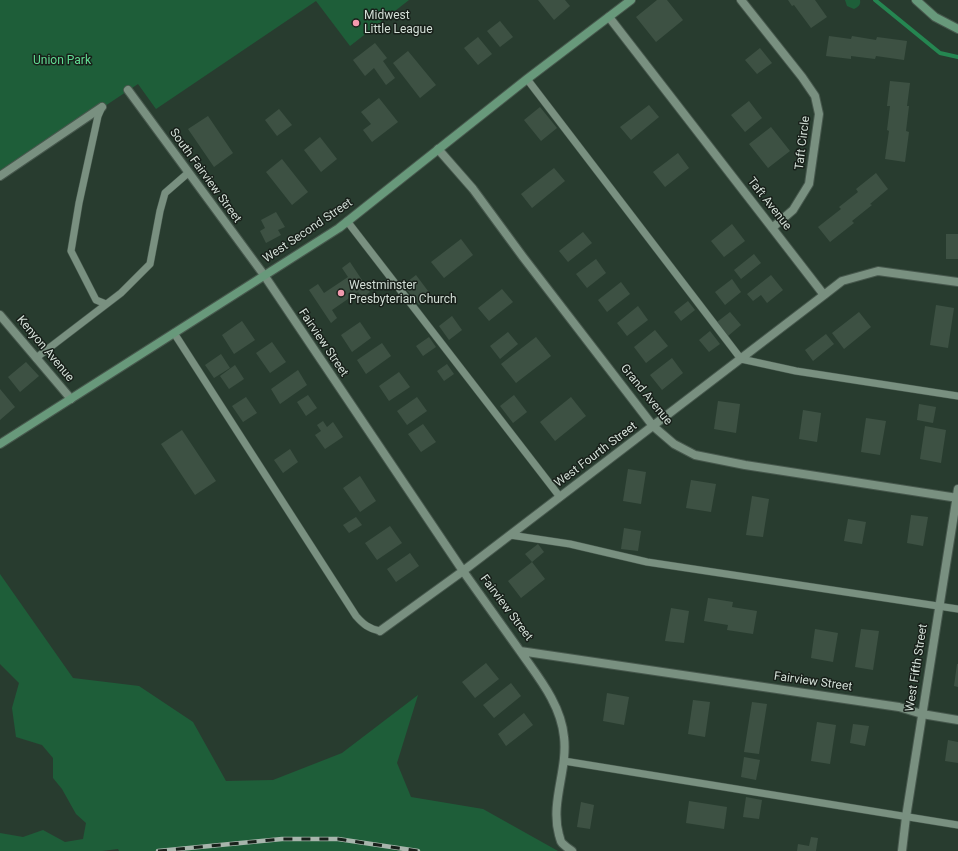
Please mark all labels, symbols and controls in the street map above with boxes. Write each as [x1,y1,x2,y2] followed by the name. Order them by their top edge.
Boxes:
[364,9,433,37] place label: Midwest Little League
[351,18,361,28] marker: Midwest Little League
[33,54,91,68] park label: Union Park
[793,115,813,171] street label: Taft Circle
[166,126,244,226] street label: South Fairview Street
[744,175,794,233] street label: Taft Avenue
[261,196,355,266] street label: West Second Street
[349,279,457,307] place label: Westminster Presbyterian Church
[336,288,346,298] marker: Westminster Presbyterian Church
[295,306,351,380] street label: Fairview Street
[13,313,77,385] street label: Kenyon Avenue
[617,362,675,428] street label: Grand Avenue
[552,419,640,491] street label: West Fourth Street
[477,572,535,644] street label: Fairview Street
[903,623,931,713] street label: West Fifth Street
[773,669,853,695] street label: Fairview Street

